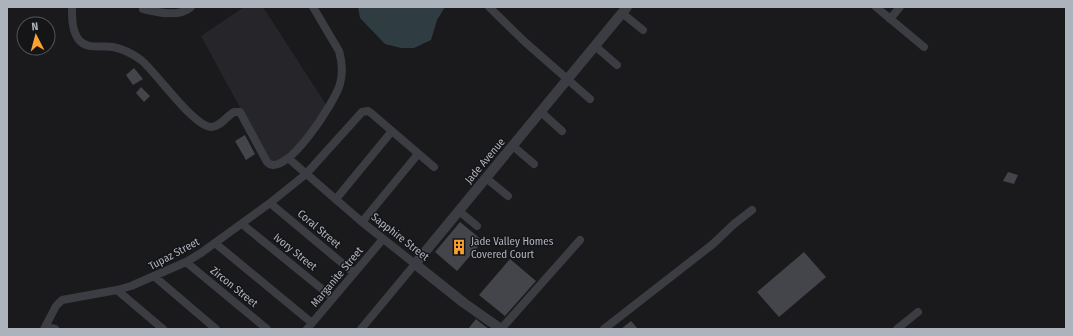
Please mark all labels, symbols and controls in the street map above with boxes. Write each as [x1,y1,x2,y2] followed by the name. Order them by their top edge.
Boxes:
[16,16,56,56] north arrow
[31,20,39,33] text: N
[462,136,508,186] street label: Jade Avenue
[295,207,344,251] street label: Coral Street
[369,210,432,264] street label: Sapphire Street
[271,231,320,274] street label: Ivory Street
[146,235,202,273] street label: Tupaz Street
[471,235,554,261] place label: Jade Valley Homes Covered Court
[450,238,468,256] building icon: Jade Valley Homes Covered Court
[308,244,366,310] street label: Marganite Street
[208,264,261,310] street label: Zircon Street

